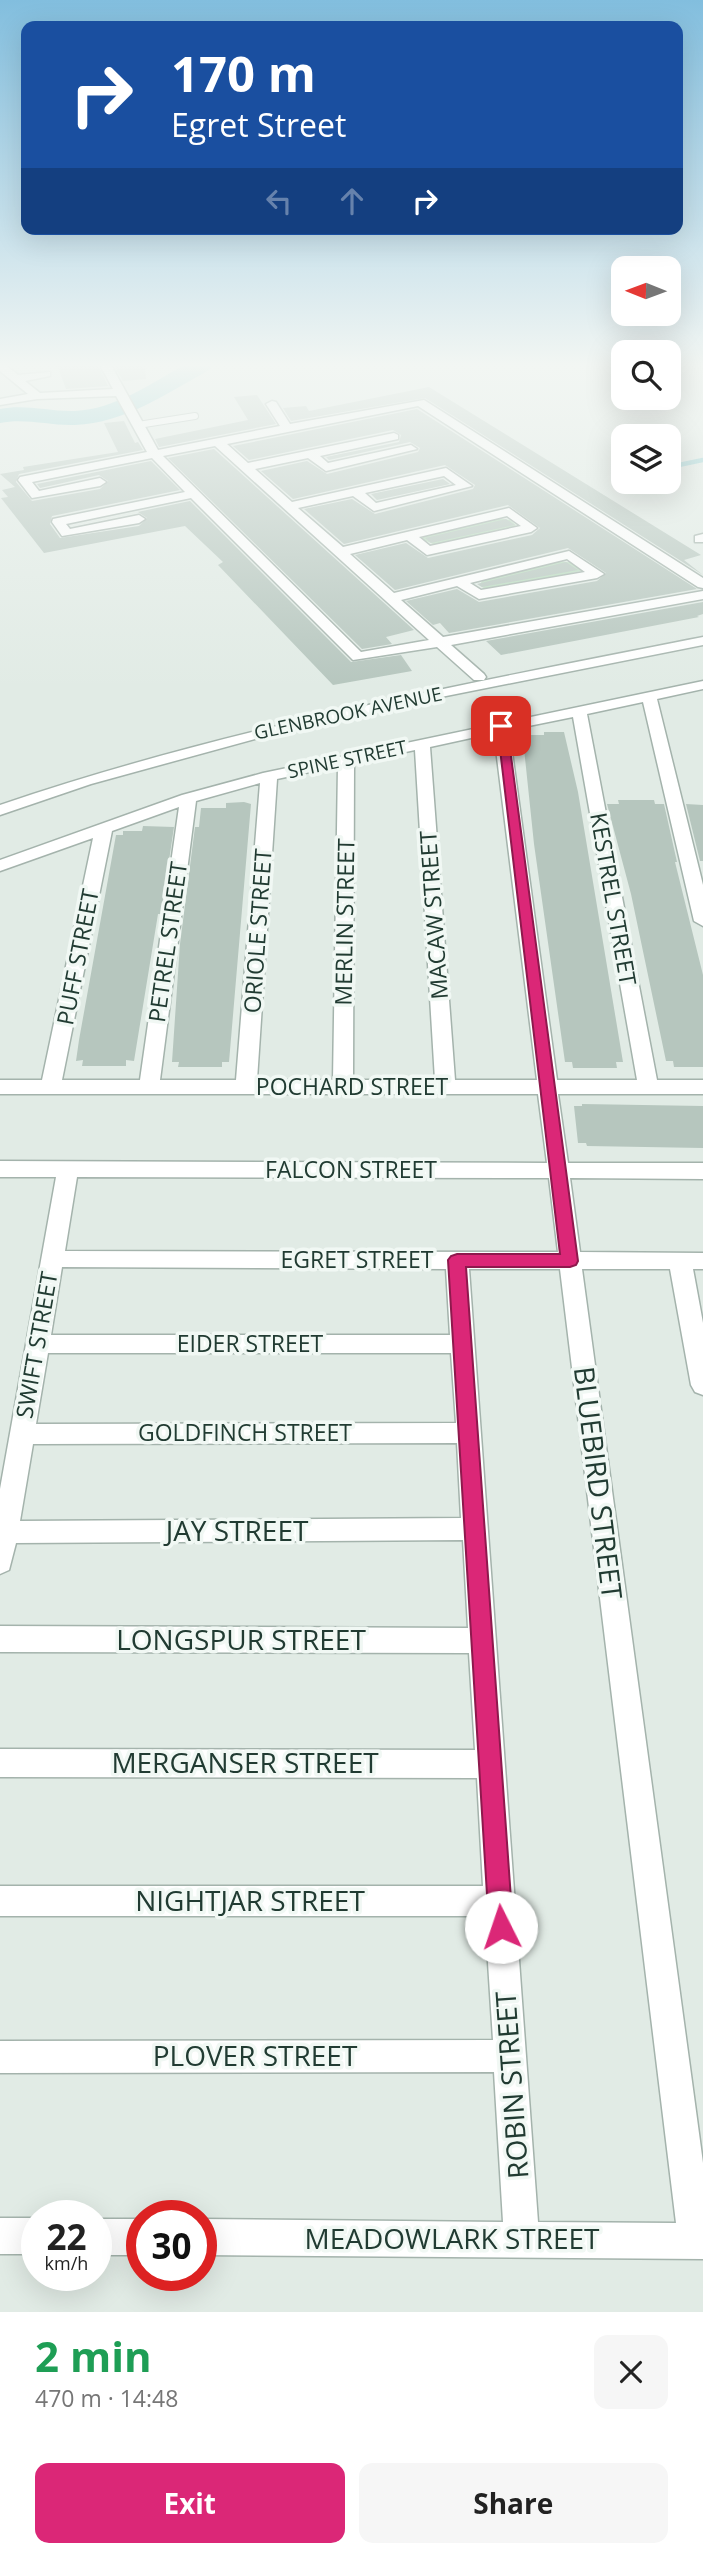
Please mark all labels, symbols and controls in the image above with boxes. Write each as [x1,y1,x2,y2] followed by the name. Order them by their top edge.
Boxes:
[171,40,316,106] text: 170 m
[56,49,147,140] icon: right
[171,103,346,146] text: Egret Street
[260,182,298,220] icon: left
[333,182,371,220] icon: ahead
[406,182,444,220] icon: right
[611,256,681,326] north arrow
[611,256,681,494] map controls
[611,340,681,410] button: search
[611,424,681,494] button: layers
[252,680,444,746] street label: GLENBROOK AVENUE
[471,696,531,756] pin
[482,707,520,745] icon: arrive
[285,734,409,784] street label: SPINE STREET
[583,810,645,988] street label: KESTREL STREET
[411,829,455,1001] street label: MACAW STREET
[327,838,361,1006] street label: MERLIN STREET
[235,847,279,1014] street label: ORIOLE STREET
[140,859,194,1024] street label: PETREL STREET
[48,886,106,1028] street label: PUFF STREET
[256,1070,448,1102] street label: POCHARD STREET
[265,1153,437,1185] street label: FALCON STREET
[281,1243,434,1275] street label: EGRET STREET
[7,1269,65,1421] street label: SWIFT STREET
[177,1327,324,1359] street label: EIDER STREET
[566,1364,632,1602] street label: BLUEBIRD STREET
[138,1416,352,1448] street label: GOLDFINCH STREET
[163,1511,309,1549] street label: JAY STREET
[116,1620,366,1658] street label: LONGSPUR STREET
[111,1743,379,1781] street label: MERGANSER STREET
[135,1881,365,1919] street label: NIGHTJAR STREET
[464,1890,538,1964] position arrow
[485,1989,537,2180] street label: ROBIN STREET
[153,2036,358,2074] street label: PLOVER STREET
[126,2200,217,2291] speed limit sign: 30
[46,2213,87,2260] text: 22
[304,2219,600,2257] street label: MEADOWLARK STREET
[45,2251,88,2275] text: km/h
[35,2327,152,2384] text: 2 min
[594,2335,668,2409] button: close
[35,2382,178,2414] text: 470 m · 14:48
[35,2463,345,2543] button: Exit
[359,2463,668,2543] button: Share

